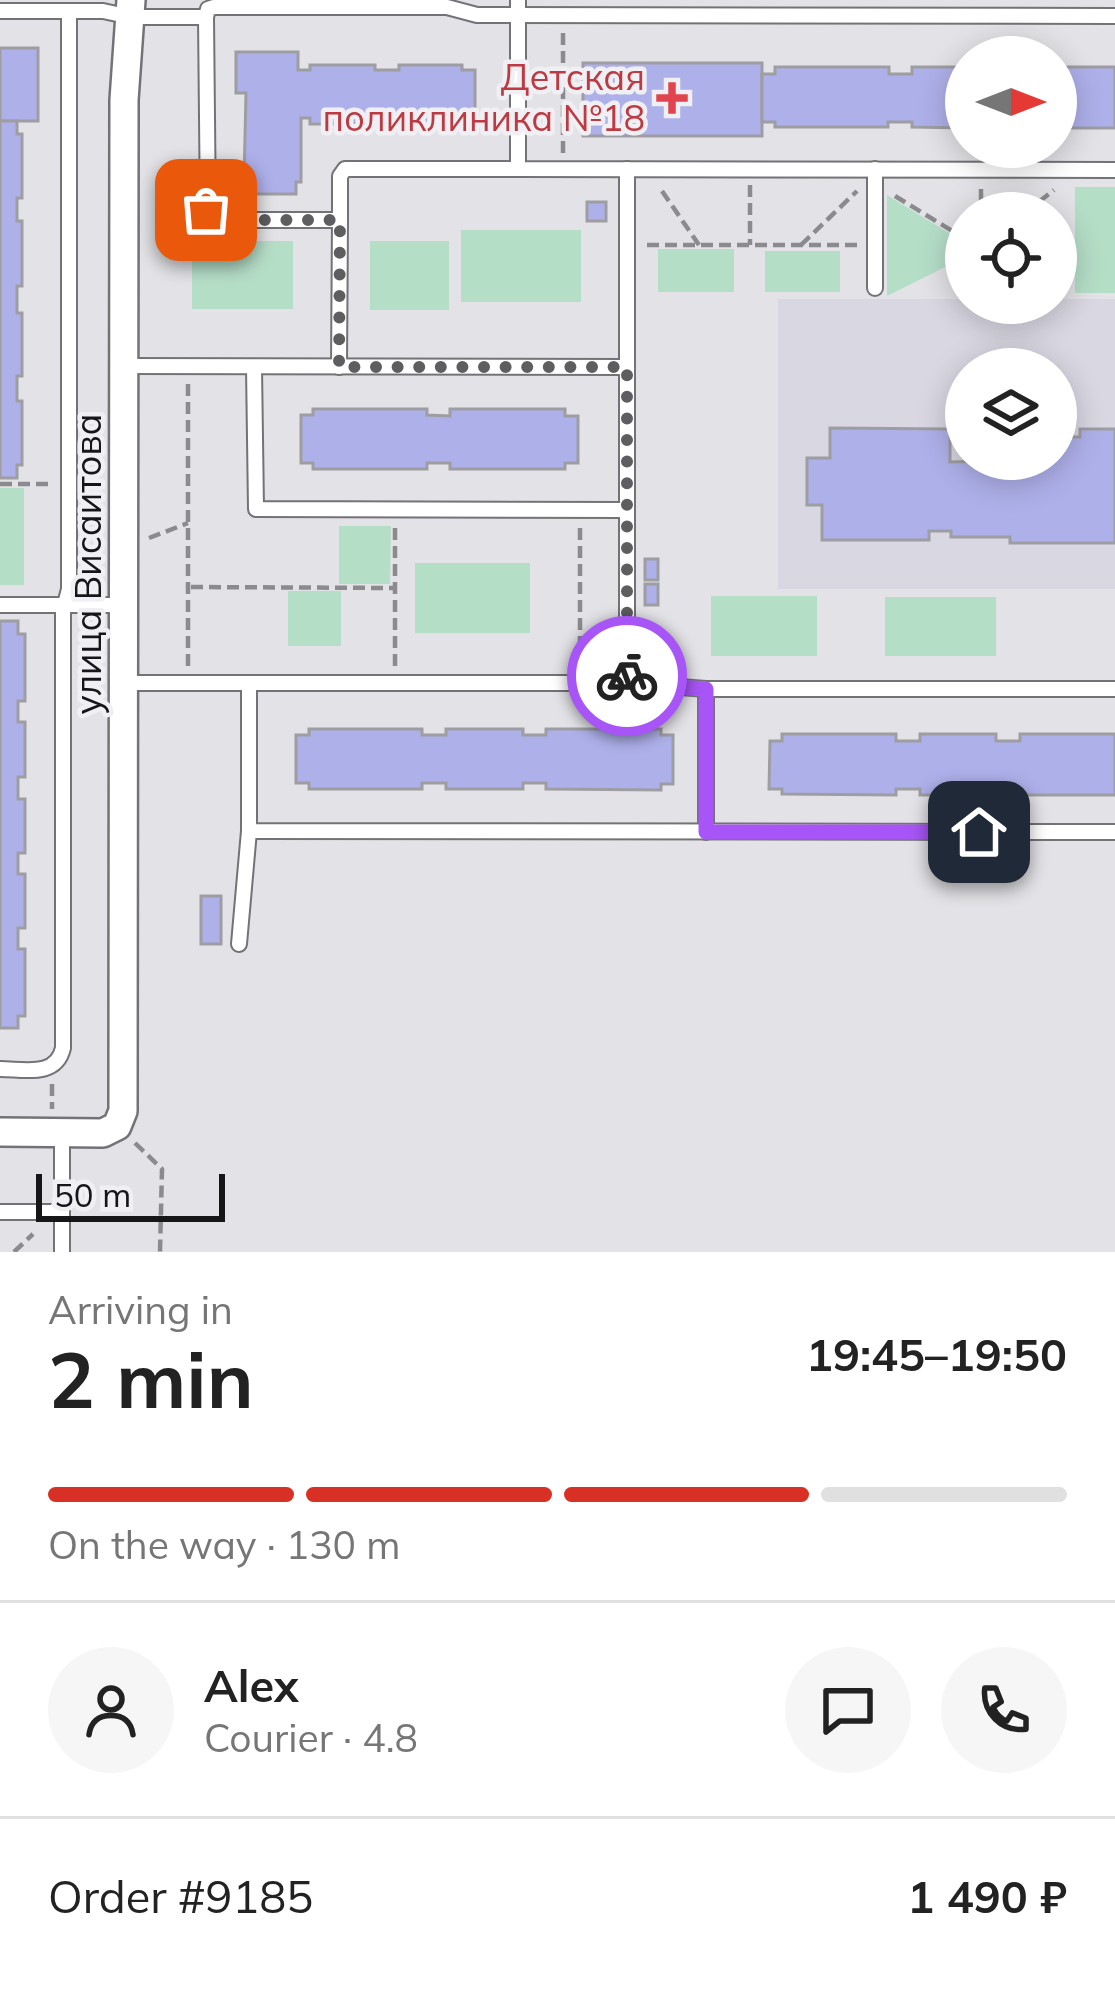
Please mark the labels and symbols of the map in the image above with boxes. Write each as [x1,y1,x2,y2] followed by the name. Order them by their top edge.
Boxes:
[945,36,1077,168] north arrow
[323,54,645,140] place label: Детская поликлиника №18
[656,82,688,114] marker: Детская поликлиника №18
[155,159,257,261] pin
[65,413,110,715] street label: улица Висаитова
[567,616,687,736] courier
[928,781,1030,883] pin
[36,1168,225,1221] scale bar

